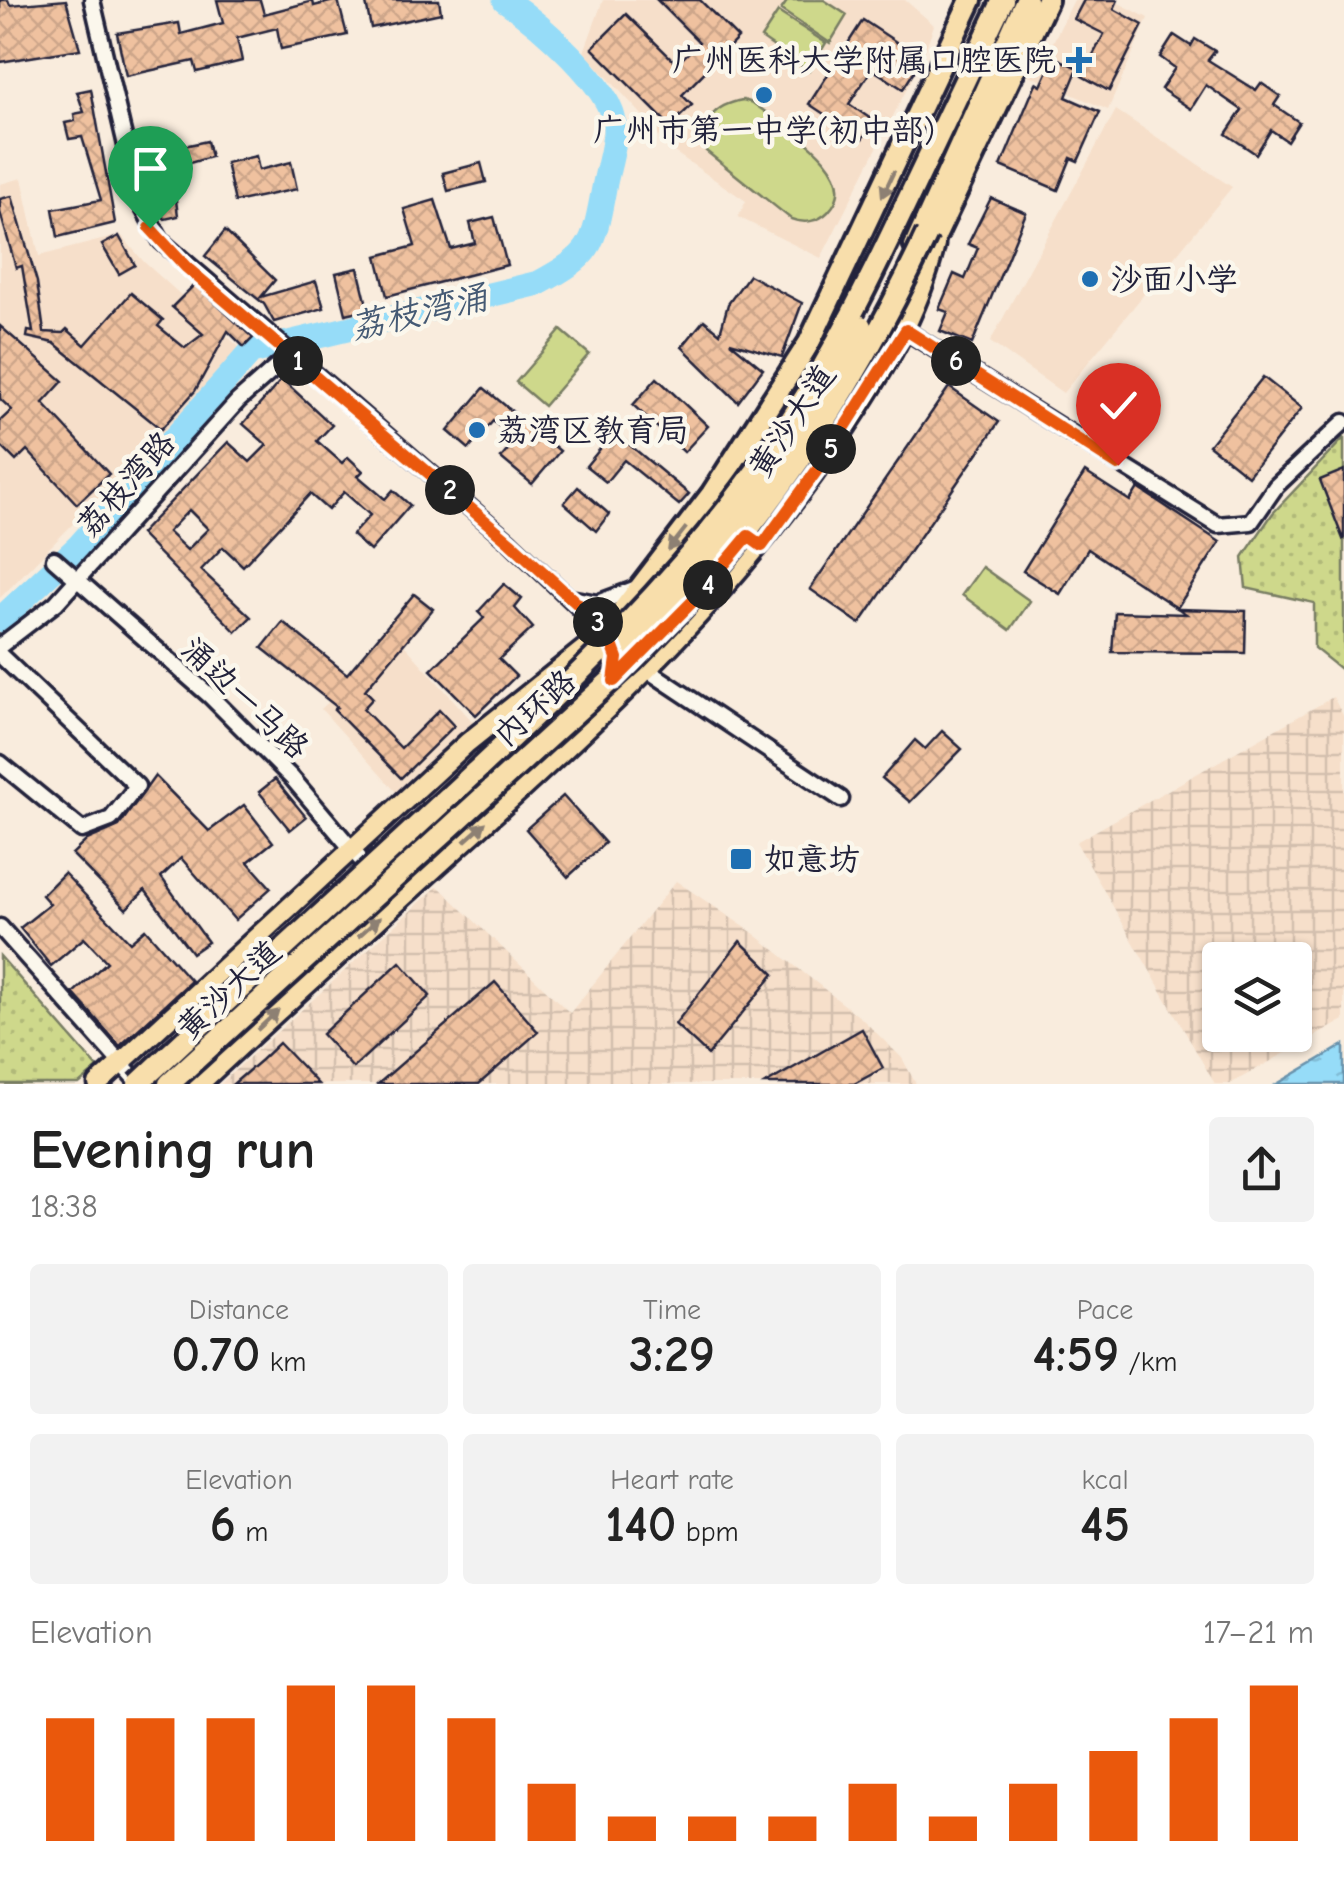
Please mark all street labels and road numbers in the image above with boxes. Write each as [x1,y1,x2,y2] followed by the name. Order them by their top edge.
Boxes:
[741,358,843,484] street label: 黄沙大道
[69,424,183,544] street label: 荔枝湾路
[174,630,316,766] street label: 涌边一马路
[487,662,583,754] street label: 内环路
[170,933,288,1047] street label: 黄沙大道

